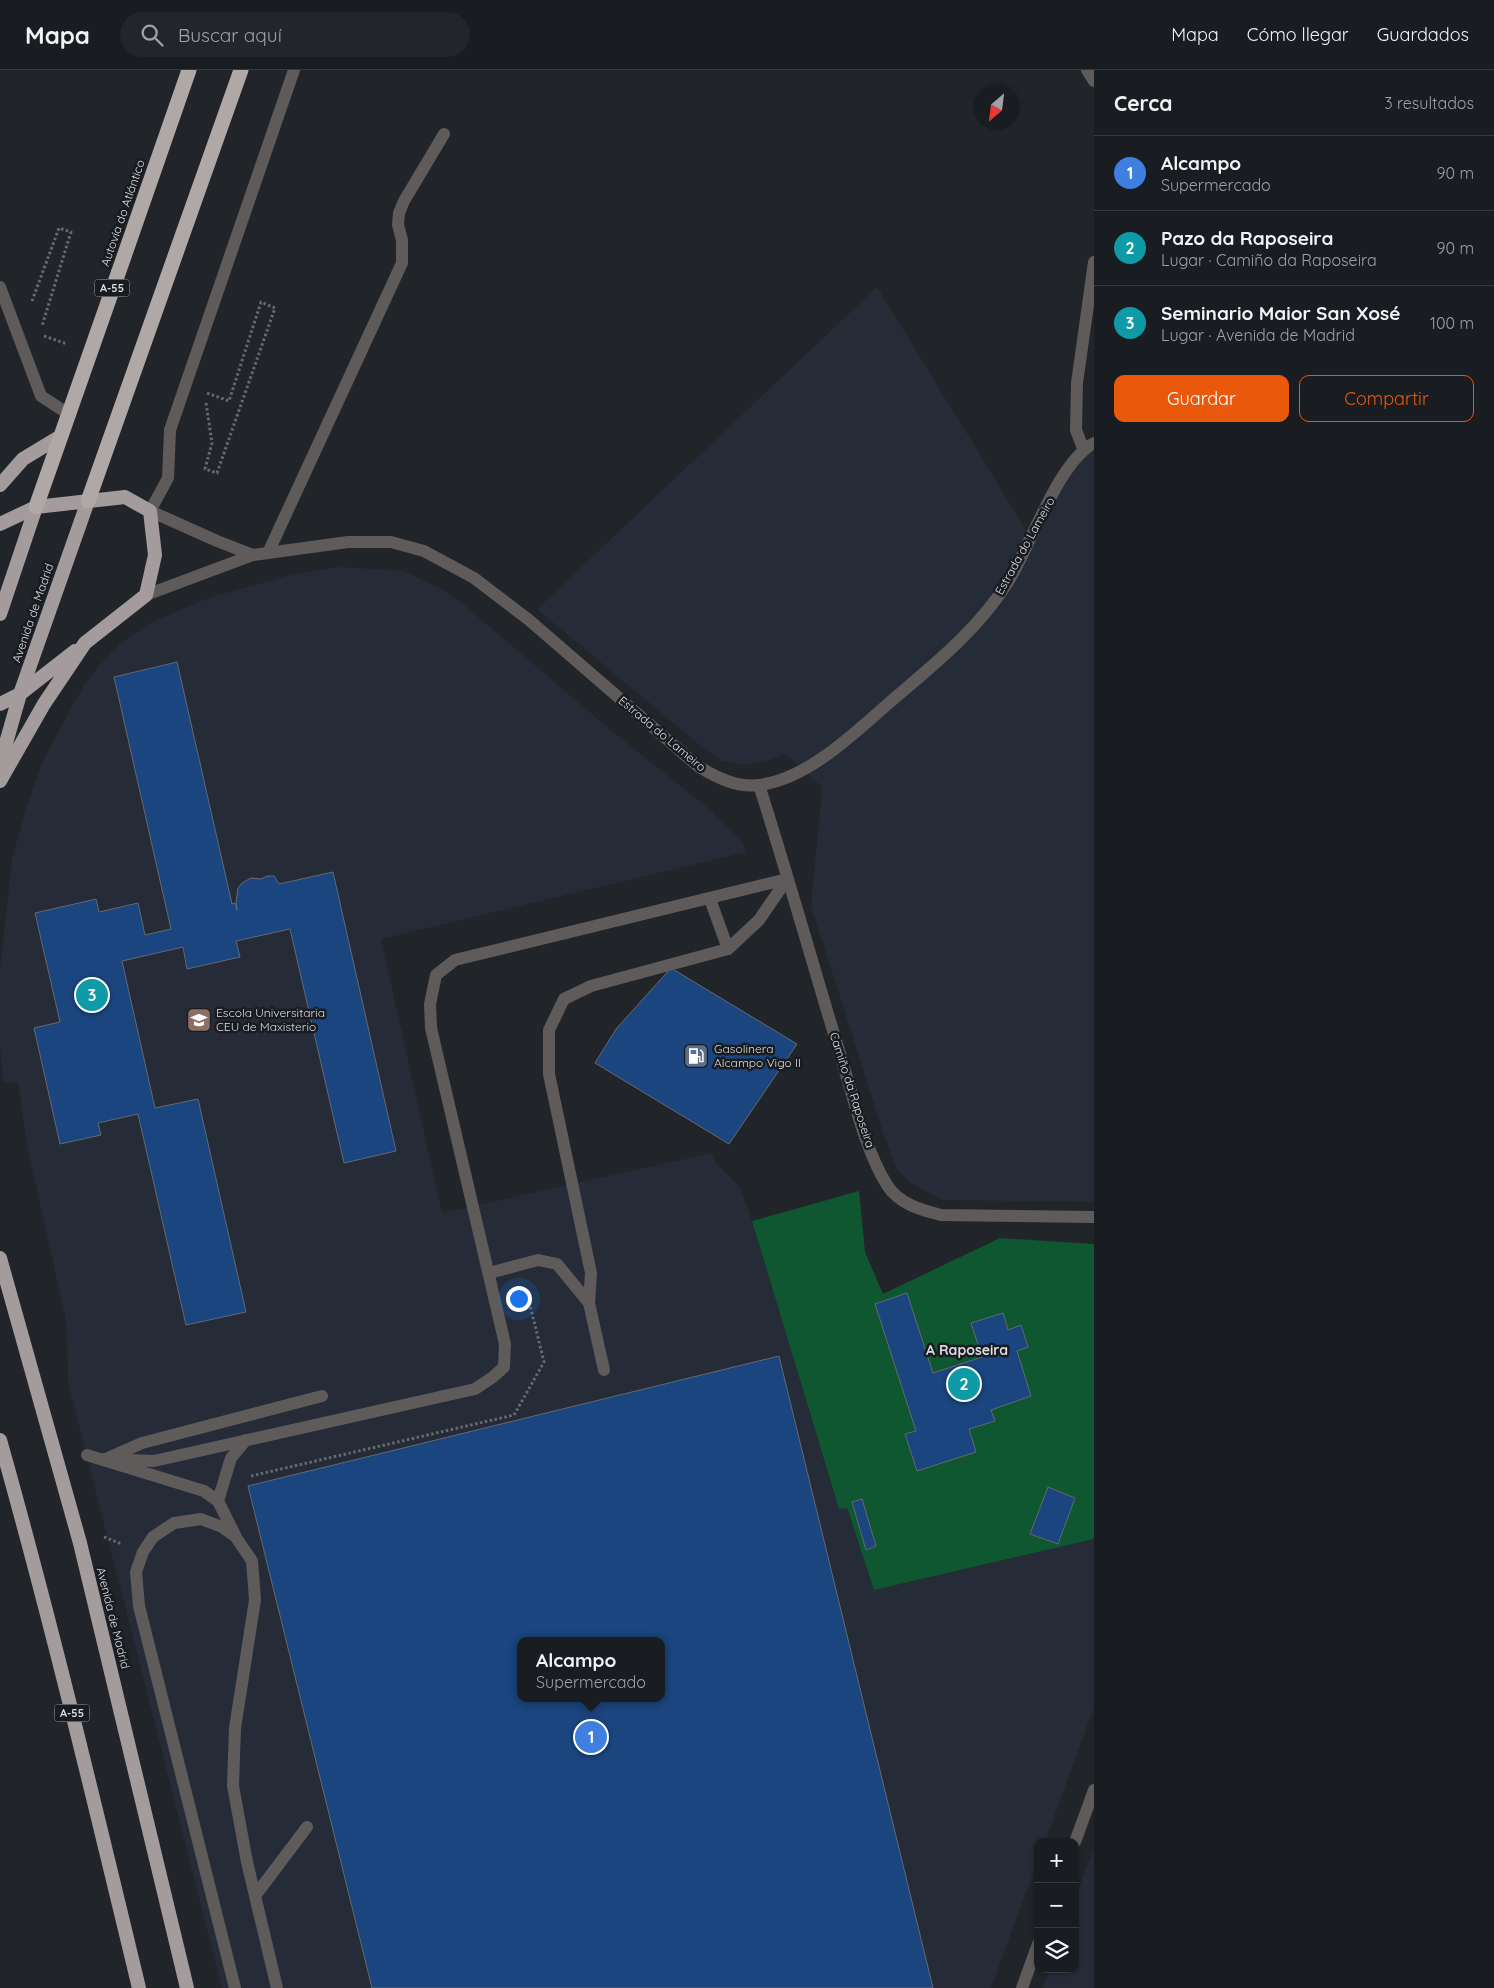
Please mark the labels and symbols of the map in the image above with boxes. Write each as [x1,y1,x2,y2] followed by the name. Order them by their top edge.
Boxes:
[974,85,1019,130] north arrow
[97,158,148,268] street label: Autovía do Atlántico
[94,280,130,297] road number: A-55
[991,494,1058,597] street label: Estrada do Lameiro
[8,561,57,664] street label: Avenida de Madrid
[616,693,709,775] street label: Estrada do Lameiro
[76,976,108,1014] pin: 3
[216,1005,325,1034] place label: Escola Universitaria CEU de Maxisterio
[186,1007,212,1033] school or university icon: Escola Universitaria CEU de Maxisterio
[827,1030,878,1149] street label: Camiño da Raposeira
[714,1041,801,1070] place label: Gasolinera Alcampo Vigo II
[683,1043,709,1069] fuel station icon: Gasolinera Alcampo Vigo II
[506,1286,532,1312] your location
[926,1341,1008,1359] district label: A Raposeira
[948,1365,980,1403] pin: 2
[94,1566,133,1670] street label: Avenida de Madrid
[54,1705,90,1722] road number: A-55
[575,1718,607,1756] pin: 1

